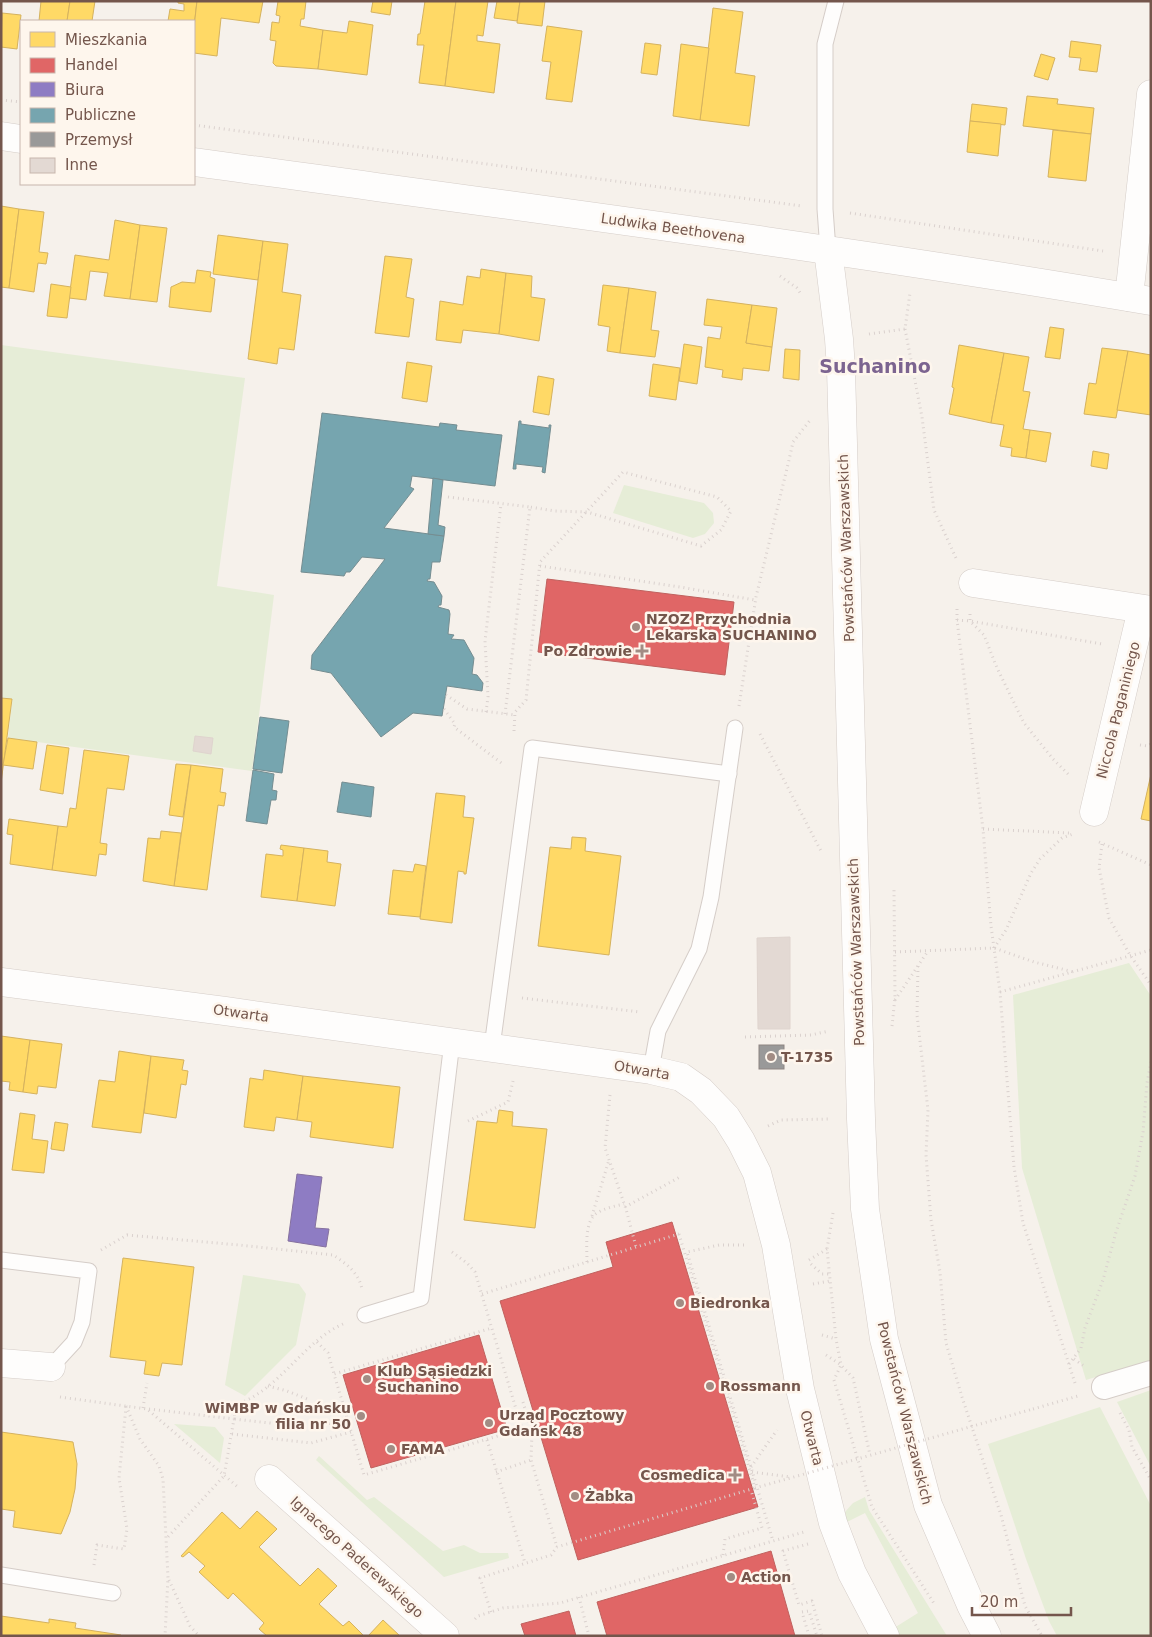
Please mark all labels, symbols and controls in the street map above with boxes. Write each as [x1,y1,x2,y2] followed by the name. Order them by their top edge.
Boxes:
[20,20,195,185] legend
[65,31,148,49] text: Mieszkania
[65,56,118,74] text: Handel
[65,81,104,99] text: Biura
[65,106,136,124] text: Publiczne
[65,131,133,149] text: Przemysł
[65,156,98,174] text: Inne
[600,210,746,246] street label: Ludwika Beethovena
[819,355,931,377] district label: Suchanino
[835,454,857,642] street label: Powstańców Warszawskich
[646,611,817,643] place label: NZOZ Przychodnia Lekarska SUCHANINO
[630,621,642,633] marker: NZOZ Przychodnia Lekarska SUCHANINO
[1093,640,1143,780] street label: Niccola Paganiniego
[543,643,632,659] place label: Po Zdrowie
[636,645,648,657] marker: Po Zdrowie
[845,858,867,1046] street label: Powstańców Warszawskich
[212,1001,270,1025] street label: Otwarta
[781,1049,833,1065] place label: T-1735
[765,1051,777,1063] marker: T-1735
[613,1057,671,1083] street label: Otwarta
[690,1295,770,1311] place label: Biedronka
[674,1297,686,1309] marker: Biedronka
[874,1320,936,1506] street label: Powstańców Warszawskich
[377,1363,492,1395] place label: Klub Sąsiedzki Suchanino
[361,1373,373,1385] marker: Klub Sąsiedzki Suchanino
[720,1378,801,1394] place label: Rossmann
[704,1380,716,1392] marker: Rossmann
[205,1400,351,1432] place label: WiMBP w Gdańsku filia nr 50
[499,1407,624,1439] place label: Urząd Pocztowy Gdańsk 48
[797,1409,827,1467] street label: Otwarta
[355,1410,367,1422] marker: WiMBP w Gdańsku filia nr 50
[483,1417,495,1429] marker: Urząd Pocztowy Gdańsk 48
[401,1441,445,1457] place label: FAMA
[385,1443,397,1455] marker: FAMA
[640,1467,725,1483] place label: Cosmedica
[729,1469,741,1481] marker: Cosmedica
[585,1488,633,1504] place label: Żabka
[569,1490,581,1502] marker: Żabka
[287,1493,427,1621] street label: Ignacego Paderewskiego
[741,1569,791,1585] place label: Action
[725,1571,737,1583] marker: Action
[972,1584,1071,1616] scale bar
[980,1593,1018,1611] text: 20 m

